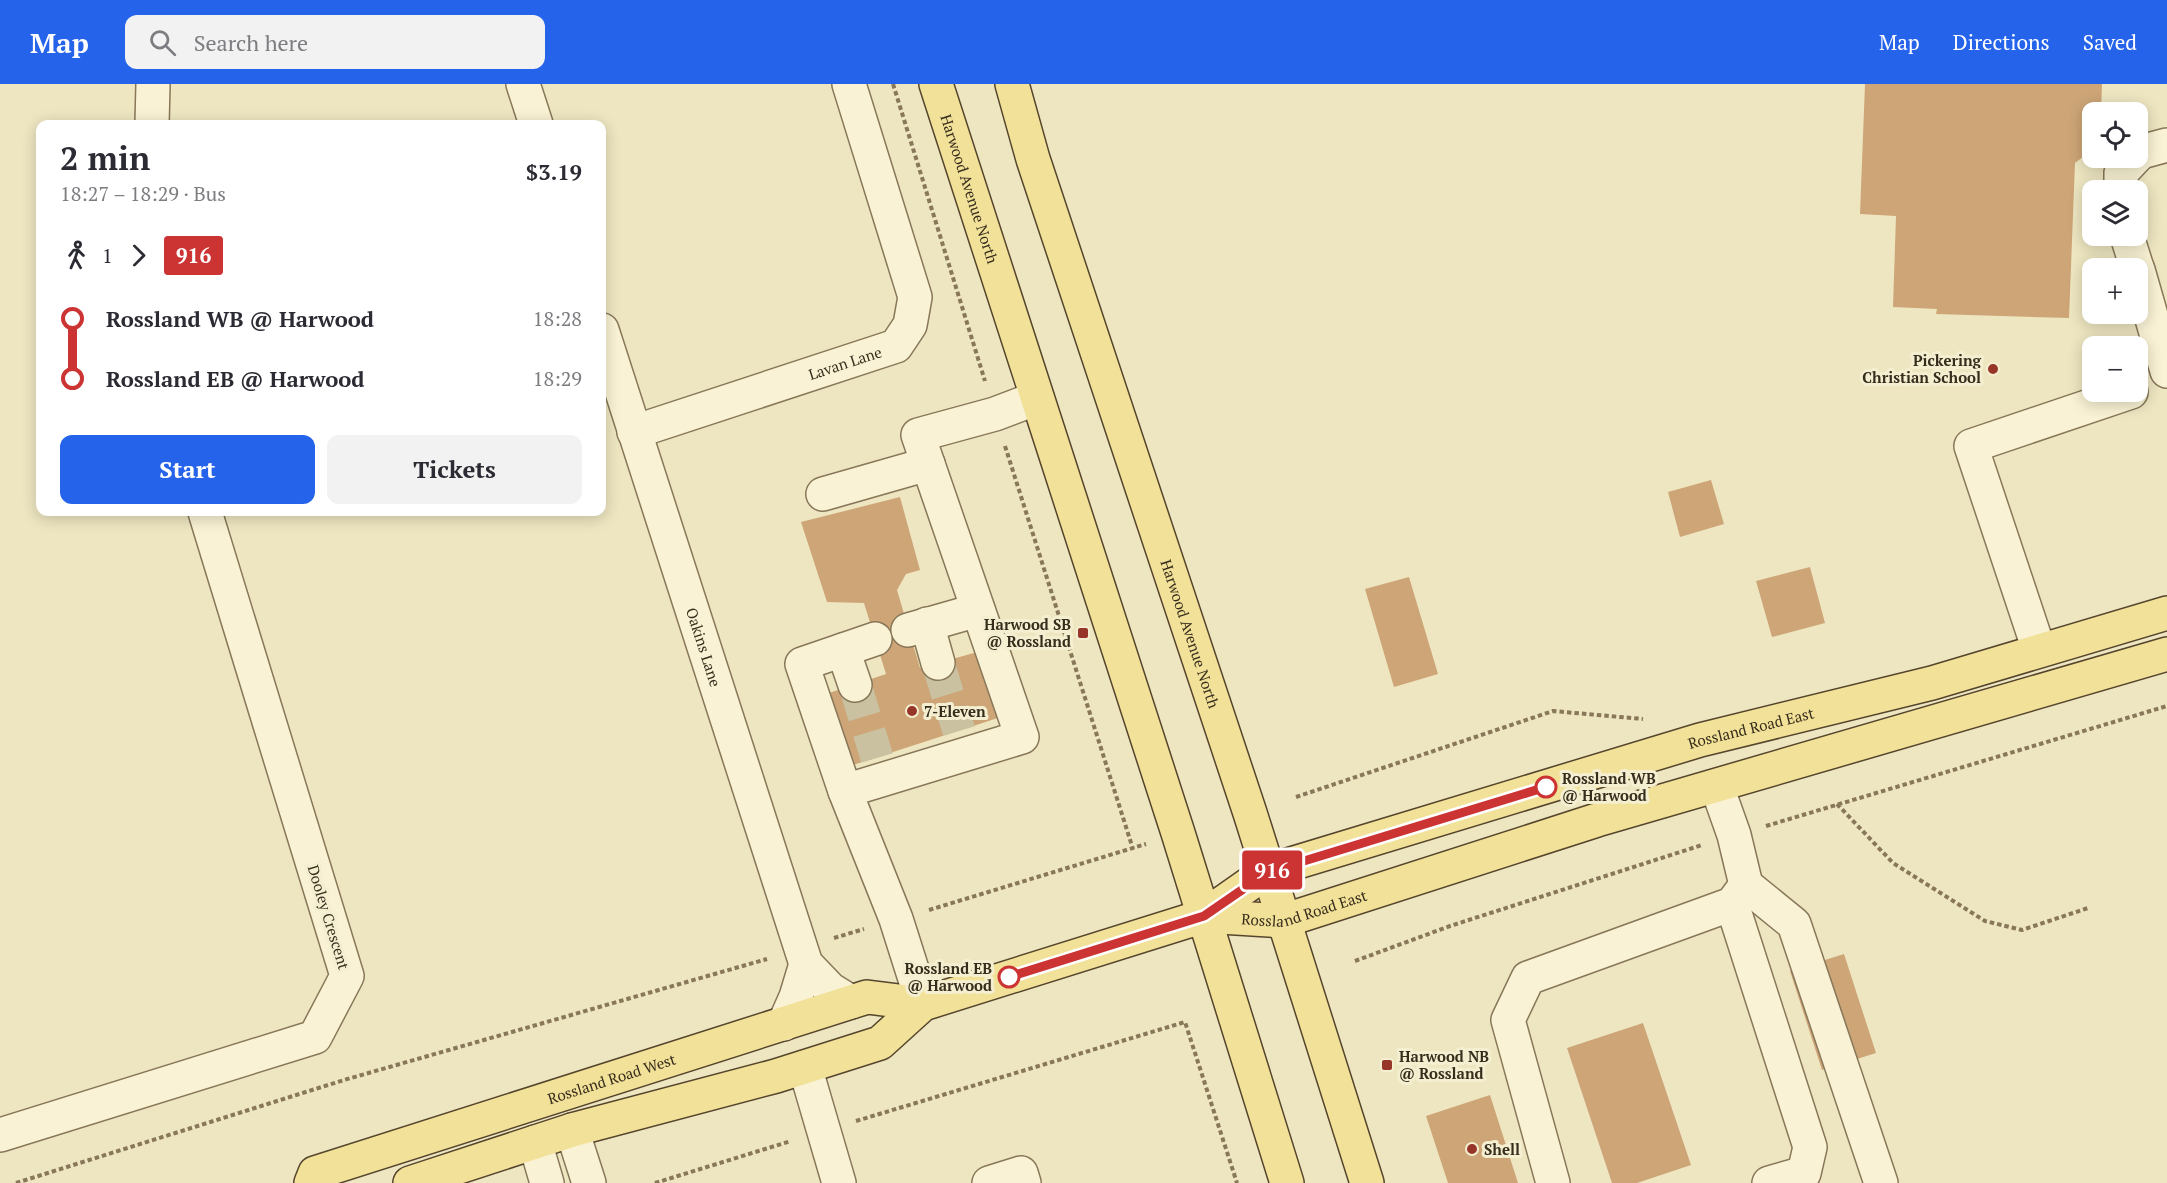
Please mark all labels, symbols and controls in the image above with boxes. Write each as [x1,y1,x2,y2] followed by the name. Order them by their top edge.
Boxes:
[125,15,545,69] search box
[30,24,89,61] text: Map
[146,26,179,59] icon: search
[194,28,308,57] text: Search here
[1879,28,1920,56] text: Map
[1953,28,2050,56] text: Directions
[2083,28,2137,56] text: Saved
[2082,102,2148,402] map controls
[2082,102,2148,168] button: locate
[936,112,1003,266] street label: Harwood Avenue North
[60,136,150,179] text: 2 min
[526,157,582,186] text: $3.19
[60,180,226,207] text: 18:27 – 18:29 · Bus
[2082,180,2148,246] button: layers
[60,239,93,272] icon: walk
[122,239,155,272] icon: forward
[176,241,211,269] text: 916
[102,242,113,269] text: 1
[2082,258,2148,324] button: +
[106,304,374,333] text: Rossland WB @ Harwood
[533,305,582,332] text: 18:28
[2082,336,2148,402] button: −
[806,341,884,384] street label: Lavan Lane
[1862,350,1982,387] place label: Pickering Christian School
[1986,362,2000,376] marker: Pickering Christian School
[106,364,365,393] text: Rossland EB @ Harwood
[533,365,582,392] text: 18:29
[60,435,315,504] button: Start
[327,435,582,504] button: Tickets
[1156,557,1225,711] street label: Harwood Avenue North
[682,605,726,689] street label: Oakins Lane
[984,614,1071,651] place label: Harwood SB @ Rossland
[1076,626,1090,640] marker: Harwood SB @ Rossland
[924,701,986,721] place label: 7-Eleven
[1685,702,1816,753] street label: Rossland Road East
[905,704,919,718] marker: 7-Eleven
[1562,768,1656,805] place label: Rossland WB @ Harwood
[1535,776,1557,798] marker: Rossland WB @ Harwood
[1238,850,1306,890] line badge: 916
[1254,856,1290,884] text: 916
[304,862,355,972] street label: Dooley Crescent
[1241,885,1370,931] street label: Rossland Road East
[905,958,992,995] place label: Rossland EB @ Harwood
[998,966,1020,988] marker: Rossland EB @ Harwood
[1399,1046,1489,1083] place label: Harwood NB @ Rossland
[545,1049,679,1108] street label: Rossland Road West
[1380,1058,1394,1072] marker: Harwood NB @ Rossland
[1484,1139,1520,1159] place label: Shell
[1465,1142,1479,1156] marker: Shell

